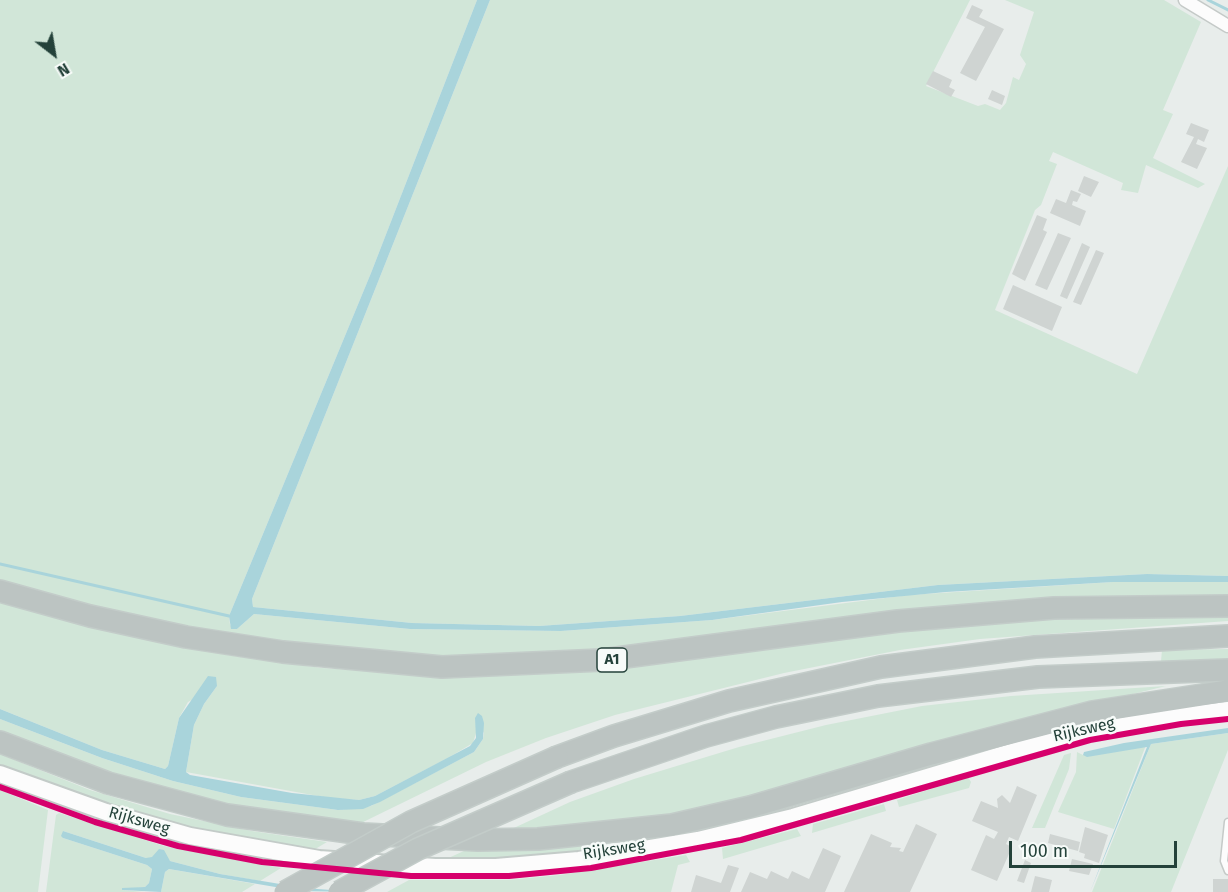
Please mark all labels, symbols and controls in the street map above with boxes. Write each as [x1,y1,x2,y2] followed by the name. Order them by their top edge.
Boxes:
[24,24,84,84] north arrow
[54,59,73,81] text: N
[597,648,627,672] road number: A1
[1051,714,1117,746] street label: Rijksweg
[106,803,172,839] street label: Rijksweg
[1012,829,1180,867] scale bar
[582,836,646,864] street label: Rijksweg
[1020,840,1068,862] text: 100 m

